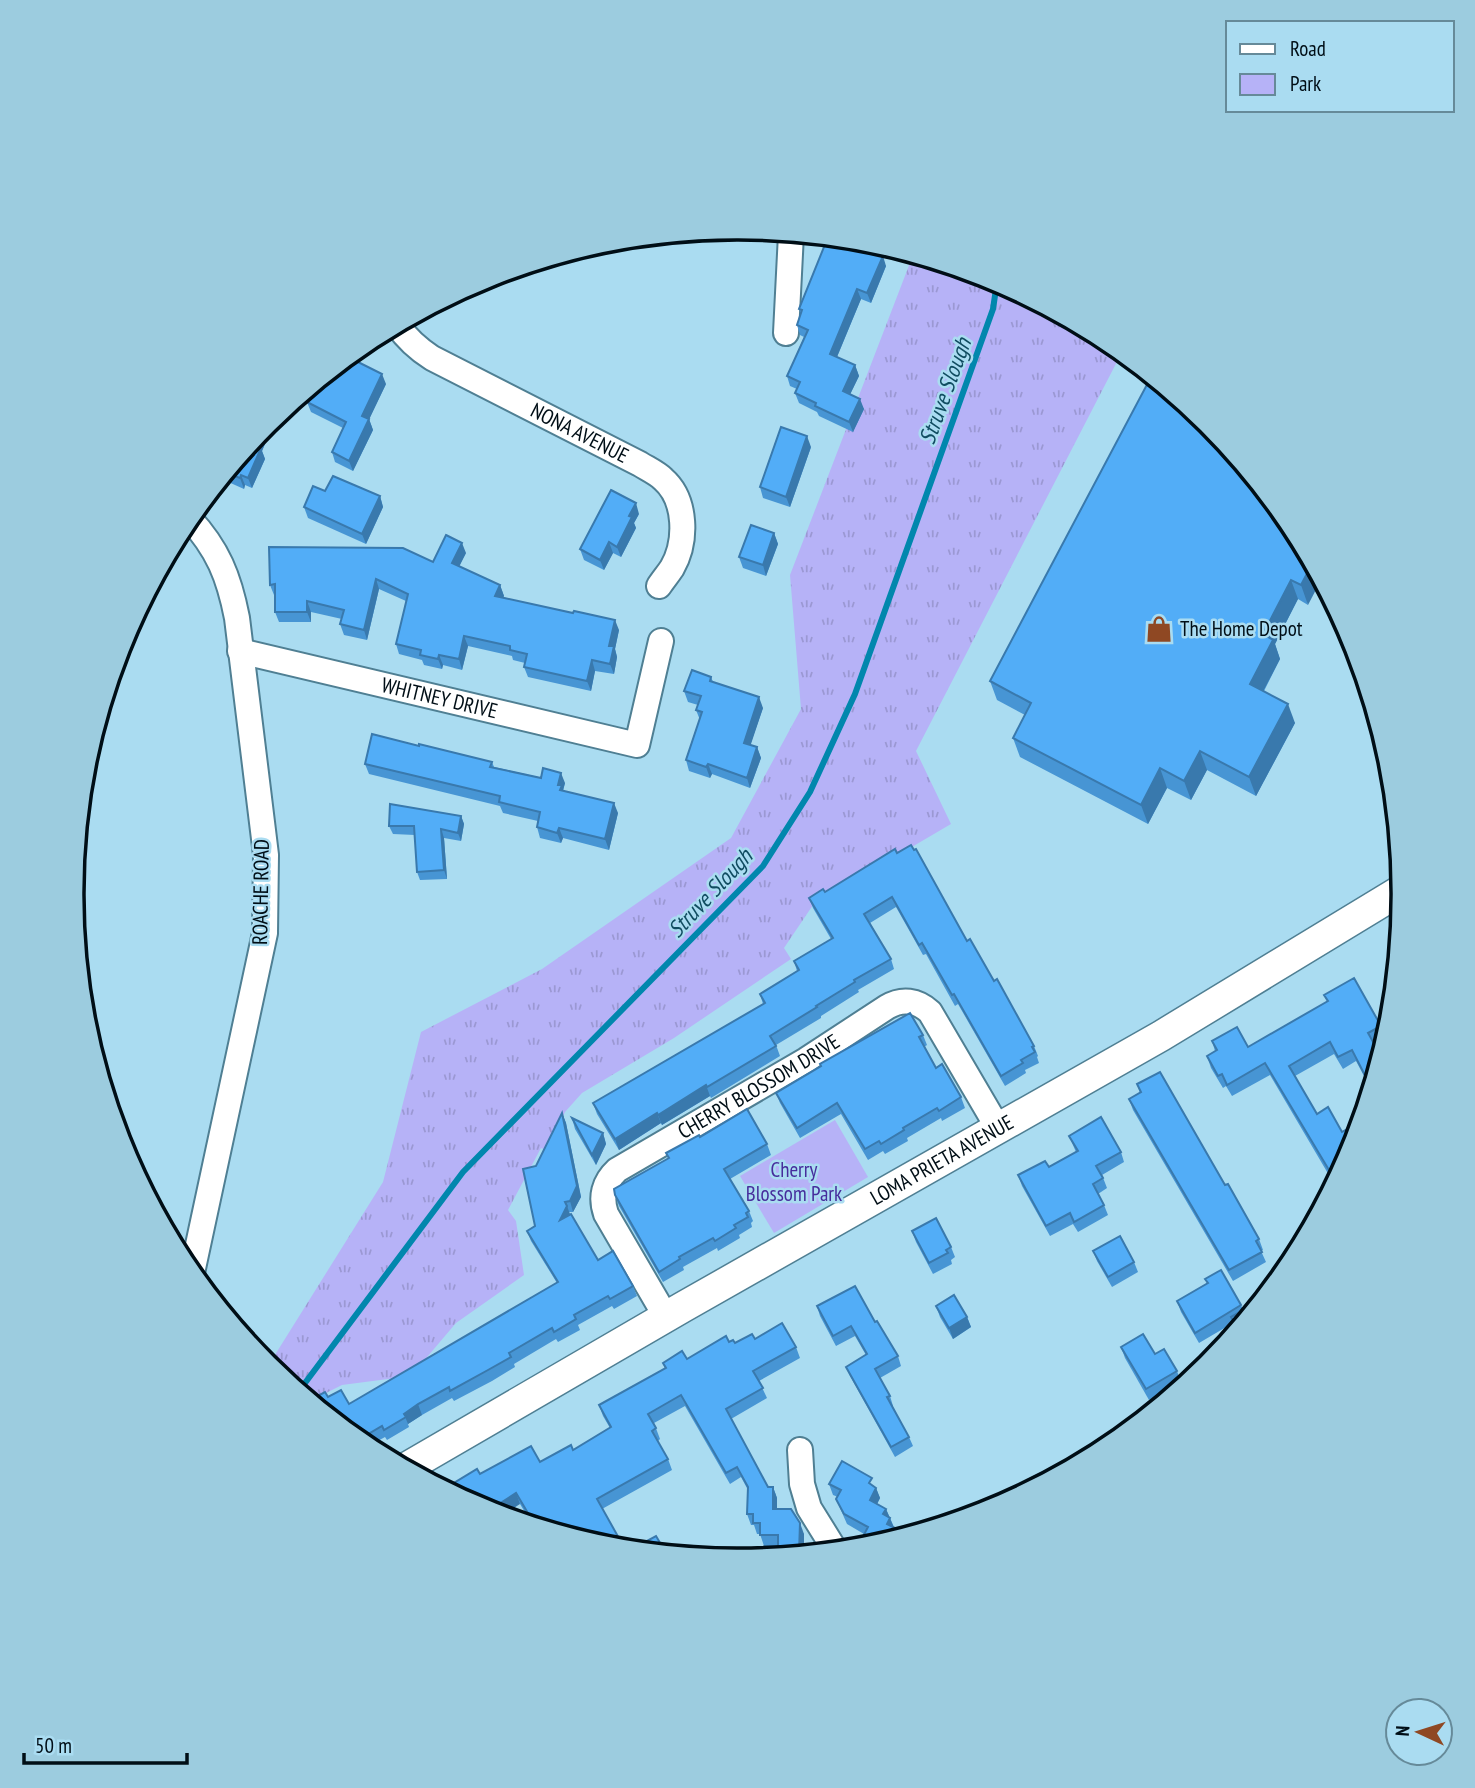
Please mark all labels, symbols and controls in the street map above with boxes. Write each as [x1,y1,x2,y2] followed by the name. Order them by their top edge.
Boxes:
[1226,21,1454,112] legend
[1290,35,1326,62] text: Road
[1290,70,1321,97] text: Park
[912,332,978,448] water label: Struve Slough
[526,397,633,469] street label: NONA AVENUE
[1144,614,1174,644] shop icon: The Home Depot
[1180,615,1303,642] place label: The Home Depot
[379,671,500,725] street label: WHITNEY DRIVE
[246,839,275,945] street label: ROACHE ROAD
[661,841,759,943] water label: Struve Slough
[673,1028,845,1145] street label: CHERRY BLOSSOM DRIVE
[865,1109,1018,1211] street label: LOMA PRIETA AVENUE
[746,1156,842,1207] park label: Cherry Blossom Park
[1384,1697,1454,1767] north arrow
[24,1722,187,1766] scale bar
[1390,1725,1414,1737] text: N
[35,1732,72,1759] text: 50 m

